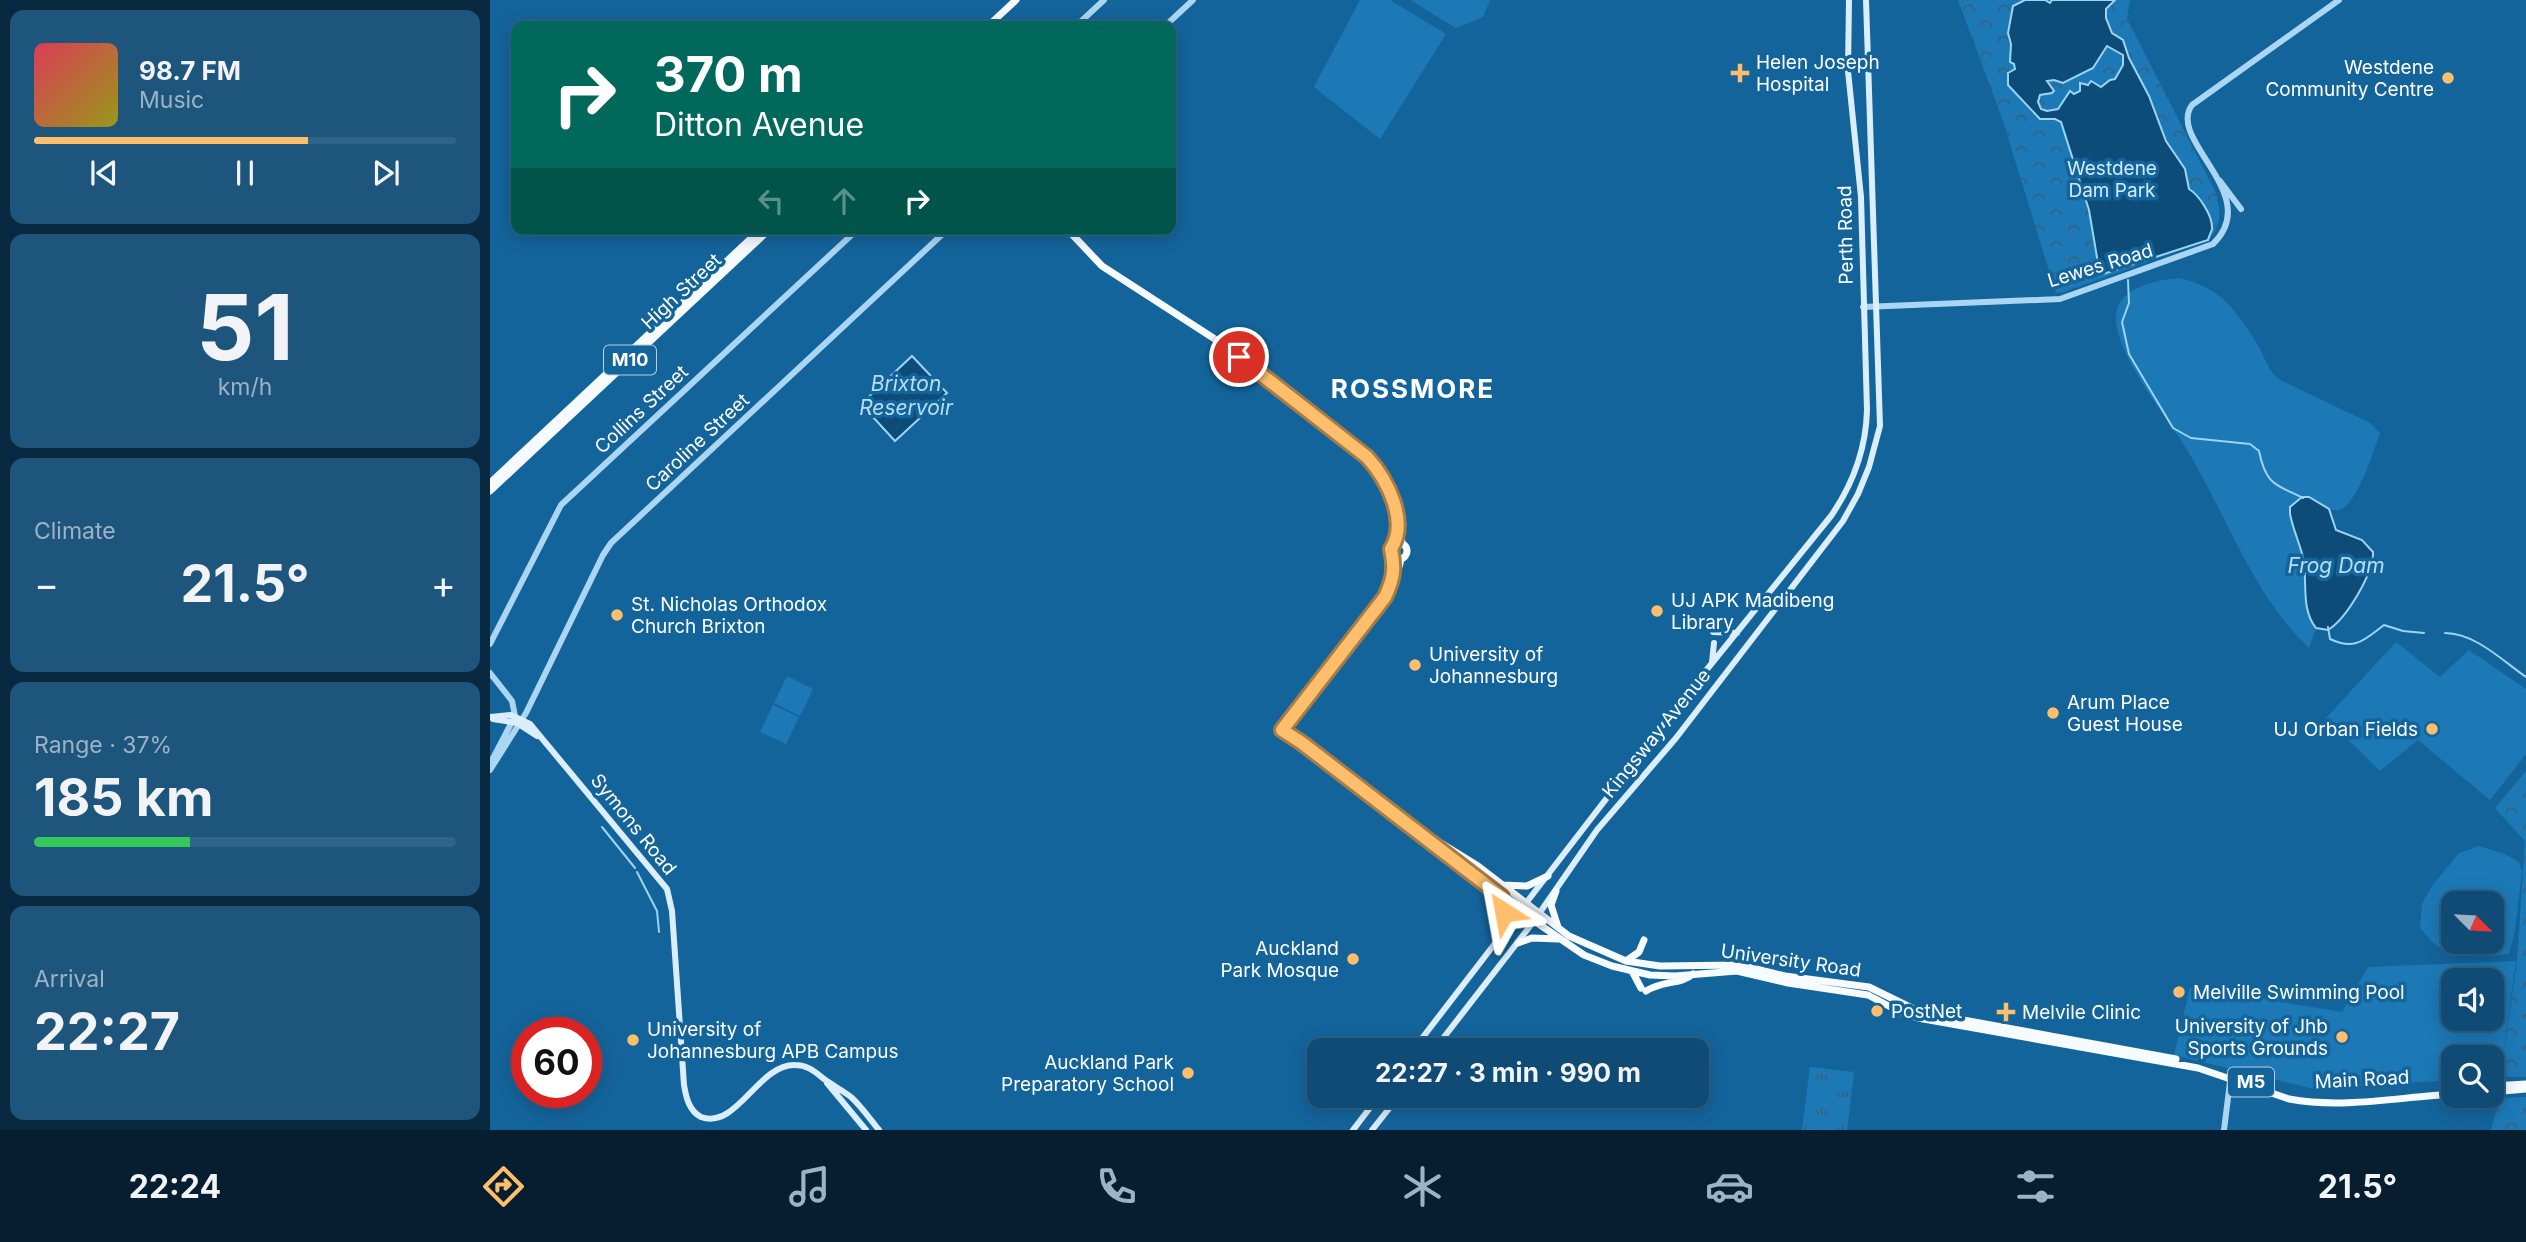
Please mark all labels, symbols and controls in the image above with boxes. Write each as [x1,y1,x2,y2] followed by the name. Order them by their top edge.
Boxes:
[654,45,803,104] text: 370 m
[539,49,630,140] icon: right
[1756,51,1880,96] place label: Helen Joseph Hospital
[139,55,241,86] text: 98.7 FM
[2265,56,2434,101] place label: Westdene Community Centre
[1730,63,1750,83] marker: Helen Joseph Hospital
[2440,70,2456,86] marker: Westdene Community Centre
[139,86,204,114] text: Music
[654,105,864,144] text: Ditton Avenue
[85,154,123,192] icon: previous
[226,154,264,192] icon: pause
[367,154,405,192] icon: next
[2067,157,2157,202] park label: Westdene Dam Park
[752,182,790,220] icon: left
[825,182,863,220] icon: ahead
[898,182,936,220] icon: right
[1833,185,1858,285] street label: Perth Road
[2045,239,2156,292] street label: Lewes Road
[637,249,726,334] street label: High Street
[196,272,294,382] text: 51
[1209,327,1269,387] pin
[1220,338,1258,376] icon: arrive
[604,346,656,374] road number: M10
[590,360,693,458] street label: Collins Street
[859,371,954,420] water label: Brixton Reservoir
[218,373,272,401] text: km/h
[1331,373,1495,404] district label: ROSSMORE
[641,389,754,496] street label: Caroline Street
[34,517,116,545] text: Climate
[180,552,310,615] text: 21.5°
[2287,553,2385,578] water label: Frog Dam
[34,561,59,607] text: −
[431,561,456,607] text: +
[1671,589,1834,634] place label: UJ APK Madibeng Library
[631,593,827,638] place label: St. Nicholas Orthodox Church Brixton
[1649,603,1665,619] marker: UJ APK Madibeng Library
[609,607,625,623] marker: St. Nicholas Orthodox Church Brixton
[1429,643,1558,688] place label: University of Johannesburg
[1407,657,1423,673] marker: University of Johannesburg
[1597,664,1715,802] street label: Kingsway Avenue
[2067,691,2183,736] place label: Arum Place Guest House
[2045,705,2061,721] marker: Arum Place Guest House
[2273,718,2418,741] place label: UJ Orban Fields
[2424,721,2440,737] marker: UJ Orban Fields
[34,731,172,759] text: Range · 37%
[34,766,213,829] text: 185 km
[586,769,681,879] street label: Symons Road
[1467,875,1541,949] position arrow
[2441,891,2504,954] north arrow
[2441,891,2504,1108] map controls
[1220,937,1339,982] place label: Auckland Park Mosque
[1719,939,1863,982] street label: University Road
[1345,951,1361,967] marker: Auckland Park Mosque
[34,965,105,993] text: Arrival
[2441,968,2504,1031] button: sound
[2193,981,2405,1004] place label: Melville Swimming Pool
[2171,984,2187,1000] marker: Melville Swimming Pool
[34,1000,180,1063] text: 22:27
[1891,1000,1962,1023] place label: PostNet
[2022,1001,2141,1024] place label: Melvile Clinic
[1996,1002,2016,1022] marker: Melvile Clinic
[1869,1003,1885,1019] marker: PostNet
[2175,1015,2328,1060] place label: University of Jhb Sports Grounds
[511,1017,602,1108] speed limit sign: 60
[647,1018,899,1063] place label: University of Johannesburg APB Campus
[2334,1029,2350,1045] marker: University of Jhb Sports Grounds
[625,1032,641,1048] marker: University of Johannesburg APB Campus
[2441,1045,2504,1108] button: search
[1001,1051,1175,1096] place label: Auckland Park Preparatory School
[1375,1057,1641,1088] text: 22:27 · 3 min · 990 m
[1180,1065,1196,1081] marker: Auckland Park Preparatory School
[2314,1066,2410,1093] street label: Main Road
[2228,1068,2274,1097] road number: M5
[479,1162,528,1211] icon: directions
[785,1162,834,1211] icon: music
[1092,1162,1141,1211] icon: phone
[1398,1162,1447,1211] icon: climate
[1705,1162,1754,1211] icon: car
[2011,1162,2060,1211] icon: filters
[129,1167,221,1206] text: 22:24
[2318,1167,2397,1206] text: 21.5°

